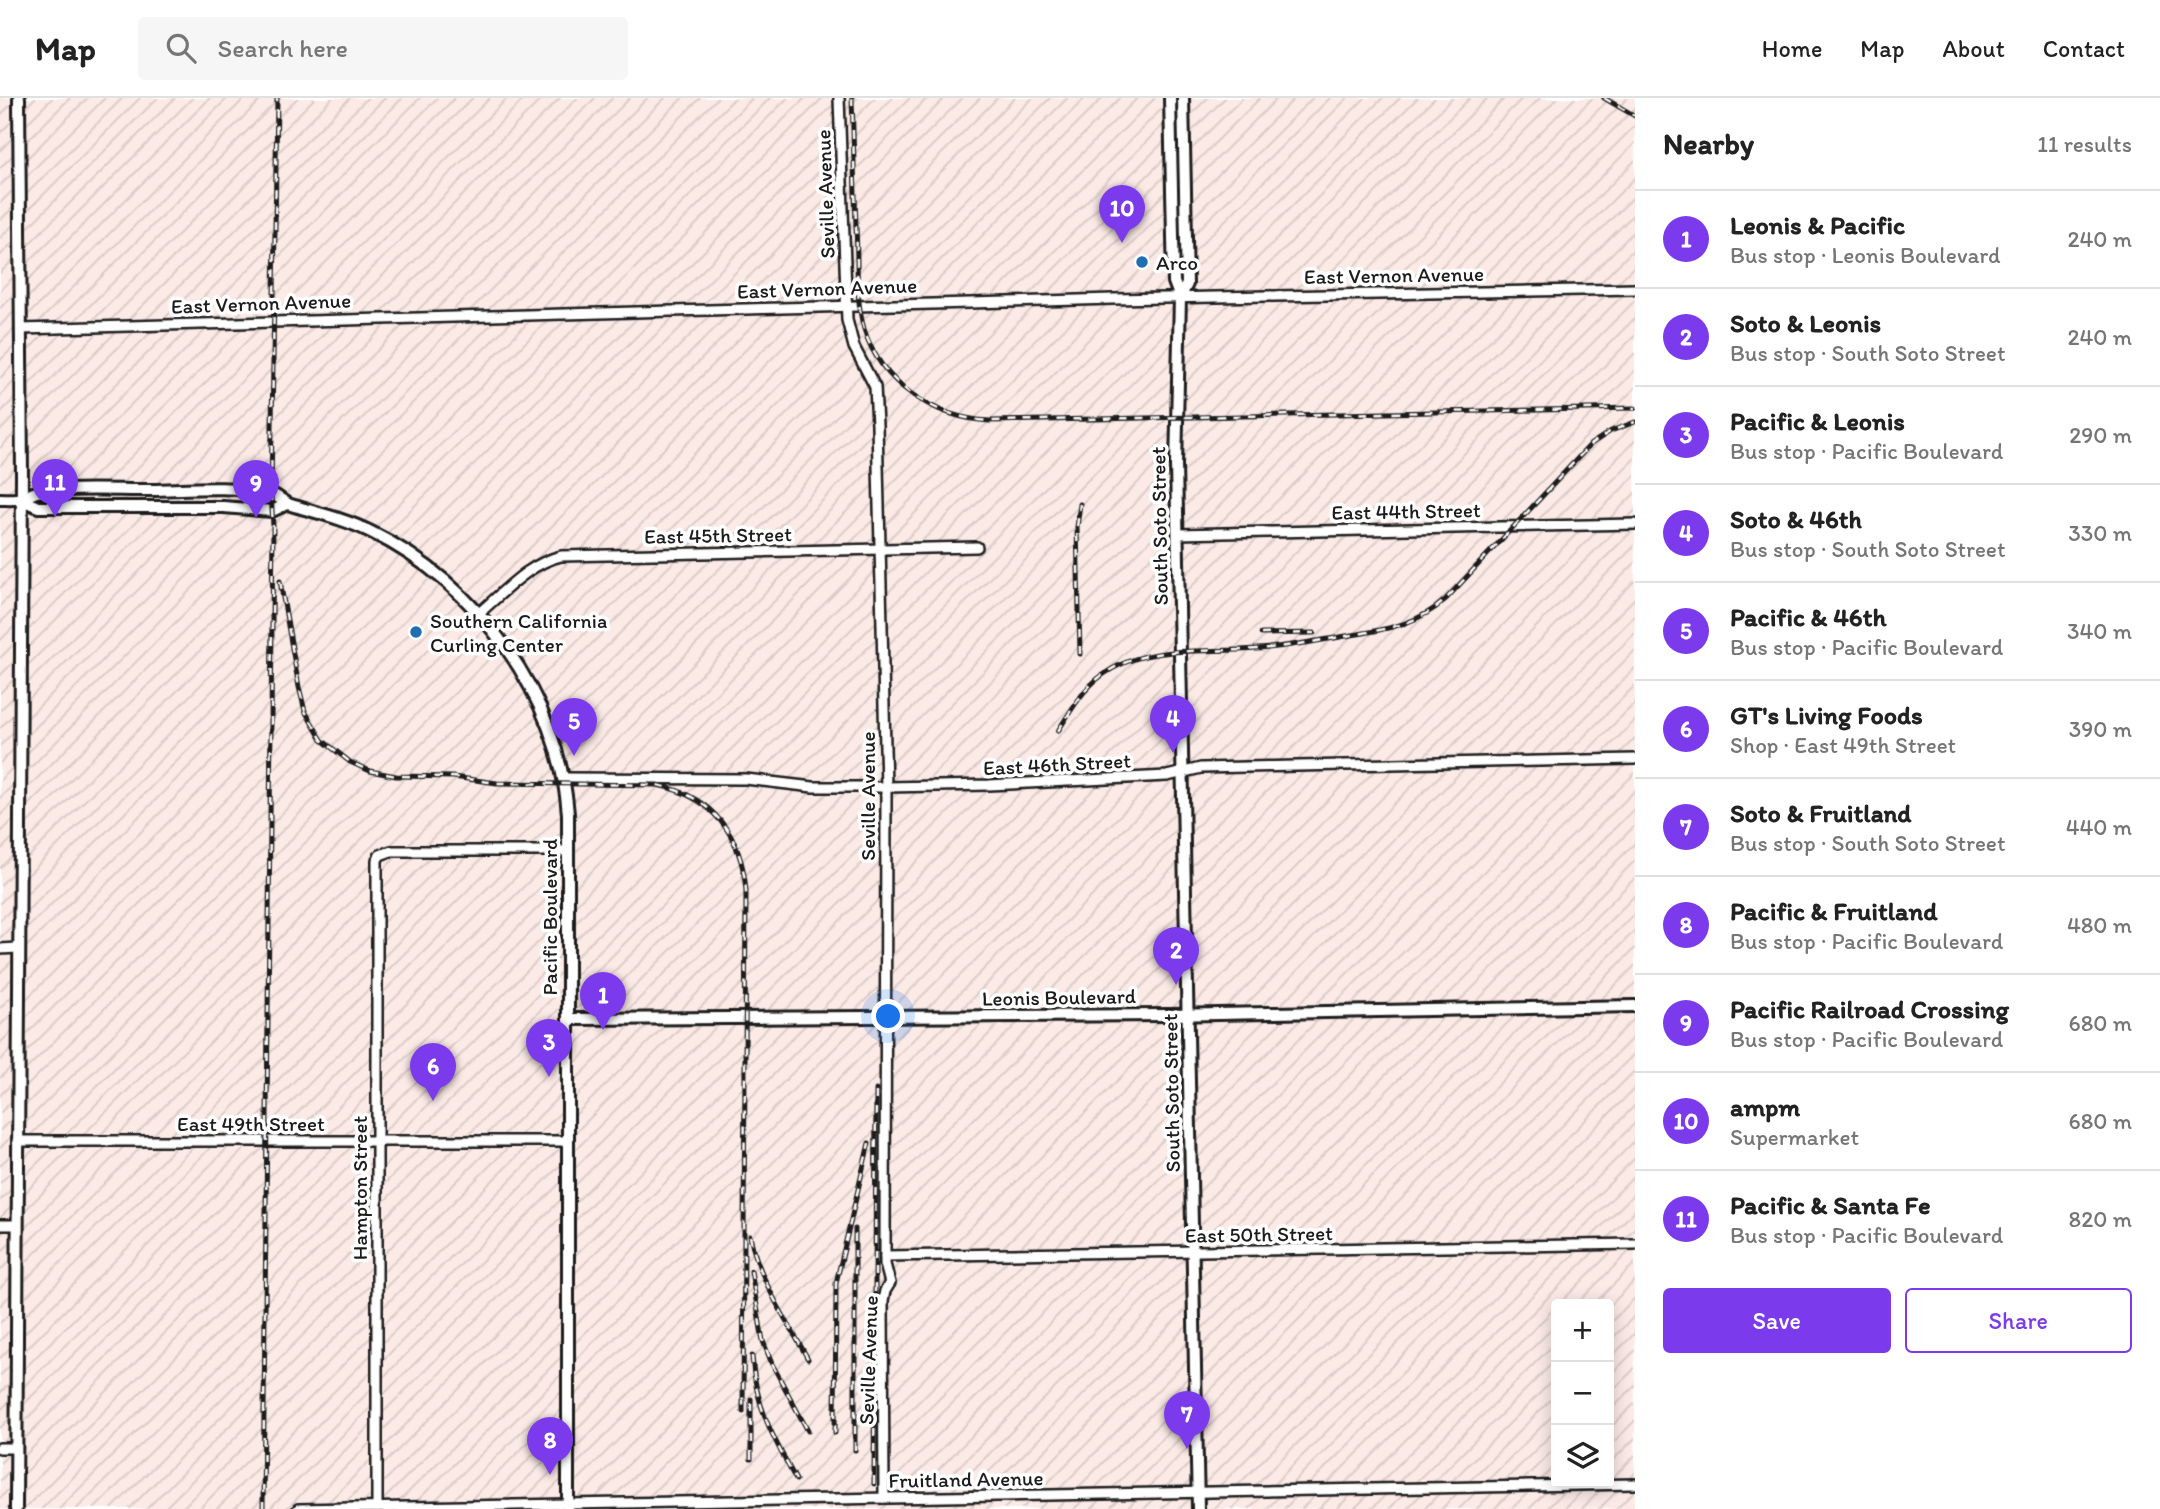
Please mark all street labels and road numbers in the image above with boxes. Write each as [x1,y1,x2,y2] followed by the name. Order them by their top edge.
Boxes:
[810,129,840,259] street label: Seville Avenue
[1304,261,1484,289] street label: East Vernon Avenue
[737,272,917,304] street label: East Vernon Avenue
[171,287,351,319] street label: East Vernon Avenue
[1145,446,1173,606] street label: South Soto Street
[1331,497,1481,525] street label: East 44th Street
[644,521,792,549] street label: East 45th Street
[855,731,880,861] street label: Seville Avenue
[982,748,1132,780] street label: East 46th Street
[537,838,562,995] street label: Pacific Boulevard
[982,983,1137,1011] street label: Leonis Boulevard
[1157,1013,1185,1173] street label: South Soto Street
[177,1111,325,1136] street label: East 49th Street
[347,1116,372,1260] street label: Hampton Street
[1185,1220,1333,1248] street label: East 50th Street
[853,1295,883,1425] street label: Seville Avenue
[888,1465,1044,1493] street label: Fruitland Avenue

